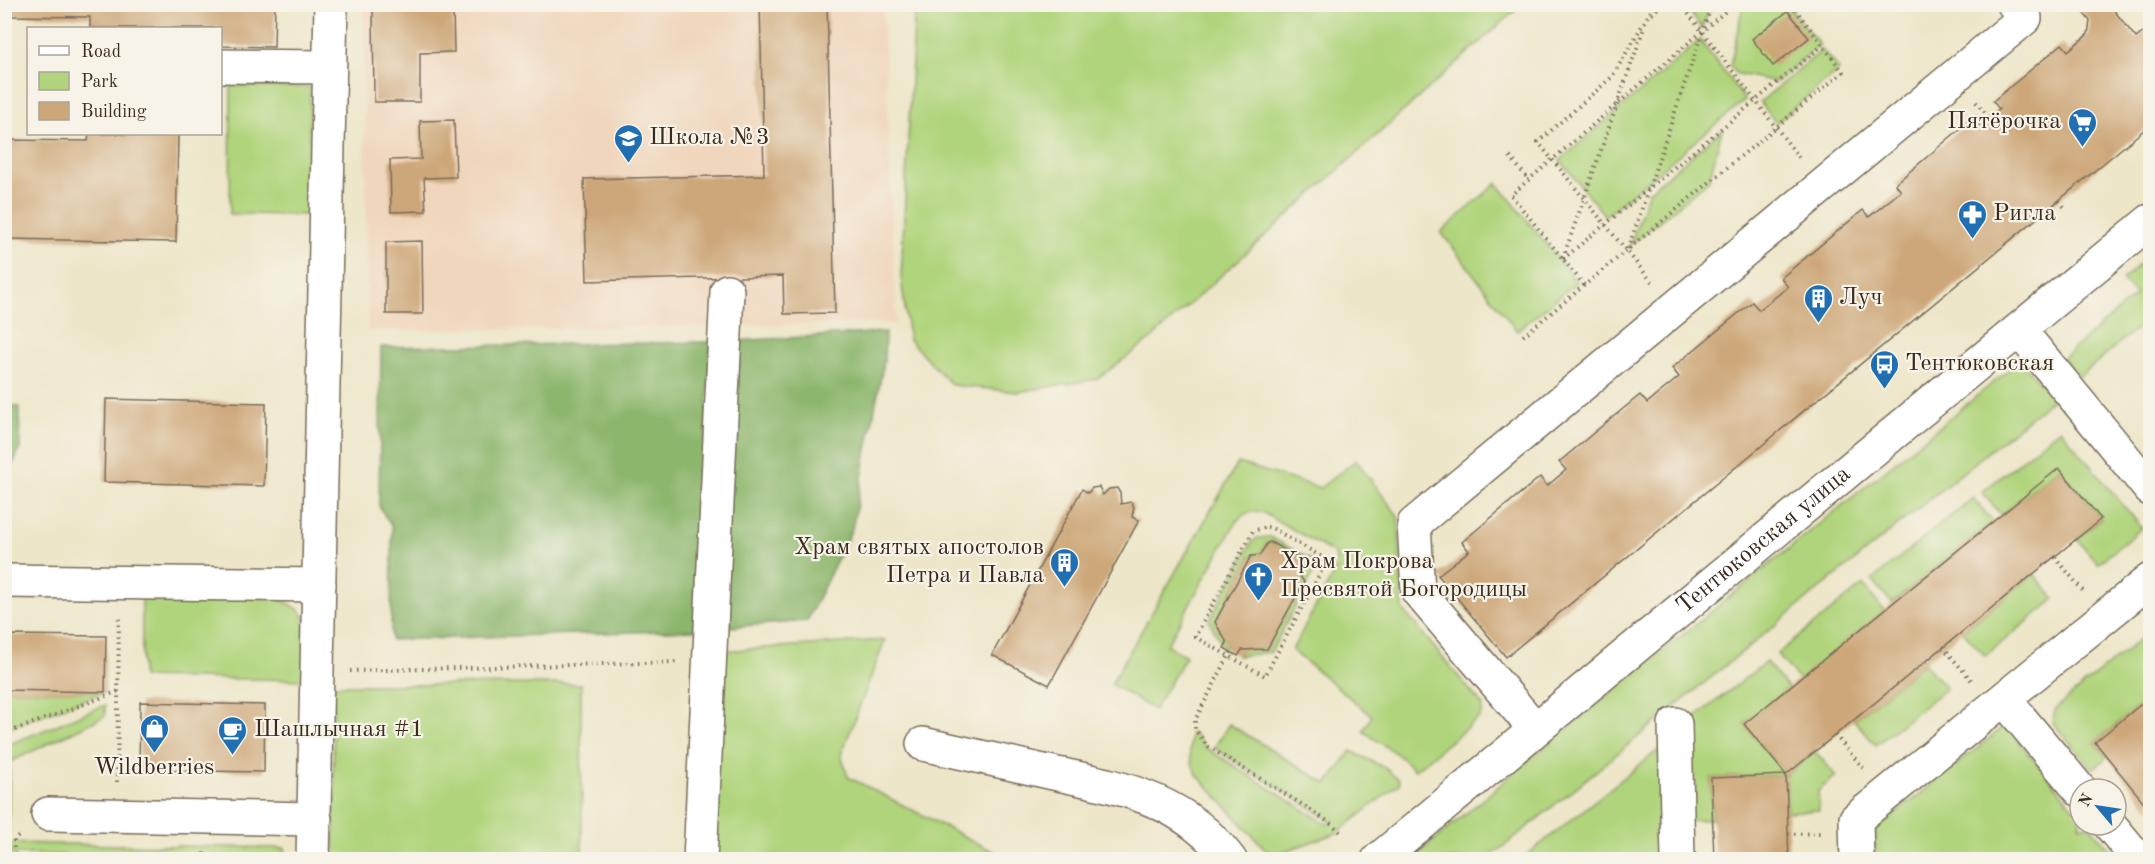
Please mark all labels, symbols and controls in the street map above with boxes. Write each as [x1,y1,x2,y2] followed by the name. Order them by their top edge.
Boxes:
[27,27,222,135] legend
[81,43,121,61] text: Road
[81,73,118,91] text: Park
[81,103,147,121] text: Building
[2066,106,2098,148] supermarket icon: Пятёрочка
[1947,110,2061,134] place label: Пятёрочка
[612,122,644,164] school or university icon: Школа №3
[649,126,770,150] place label: Школа №3
[1956,198,1988,240] pharmacy icon: Ригла
[1993,202,2056,226] place label: Ригла
[1802,282,1834,324] building icon: Луч
[1839,286,1882,310] place label: Луч
[1868,348,1900,390] bus stop icon: Тентюковская
[1905,352,2054,376] place label: Тентюковская
[1673,462,1855,619] street label: Тентюковская улица
[794,536,1044,588] place label: Храм святых апостолов Петра и Павла
[1049,546,1081,588] building icon: Храм святых апостолов Петра и Павла
[1280,550,1527,602] place label: Храм Покрова Пресвятой Богородицы
[1243,560,1275,602] church icon: Храм Покрова Пресвятой Богородицы
[138,712,170,754] shop icon: Wildberries
[217,714,249,756] cafe icon: Шашлычная #1
[254,718,424,742] place label: Шашлычная #1
[93,756,215,780] place label: Wildberries
[2068,777,2128,837] north arrow
[2077,791,2097,810] text: N

